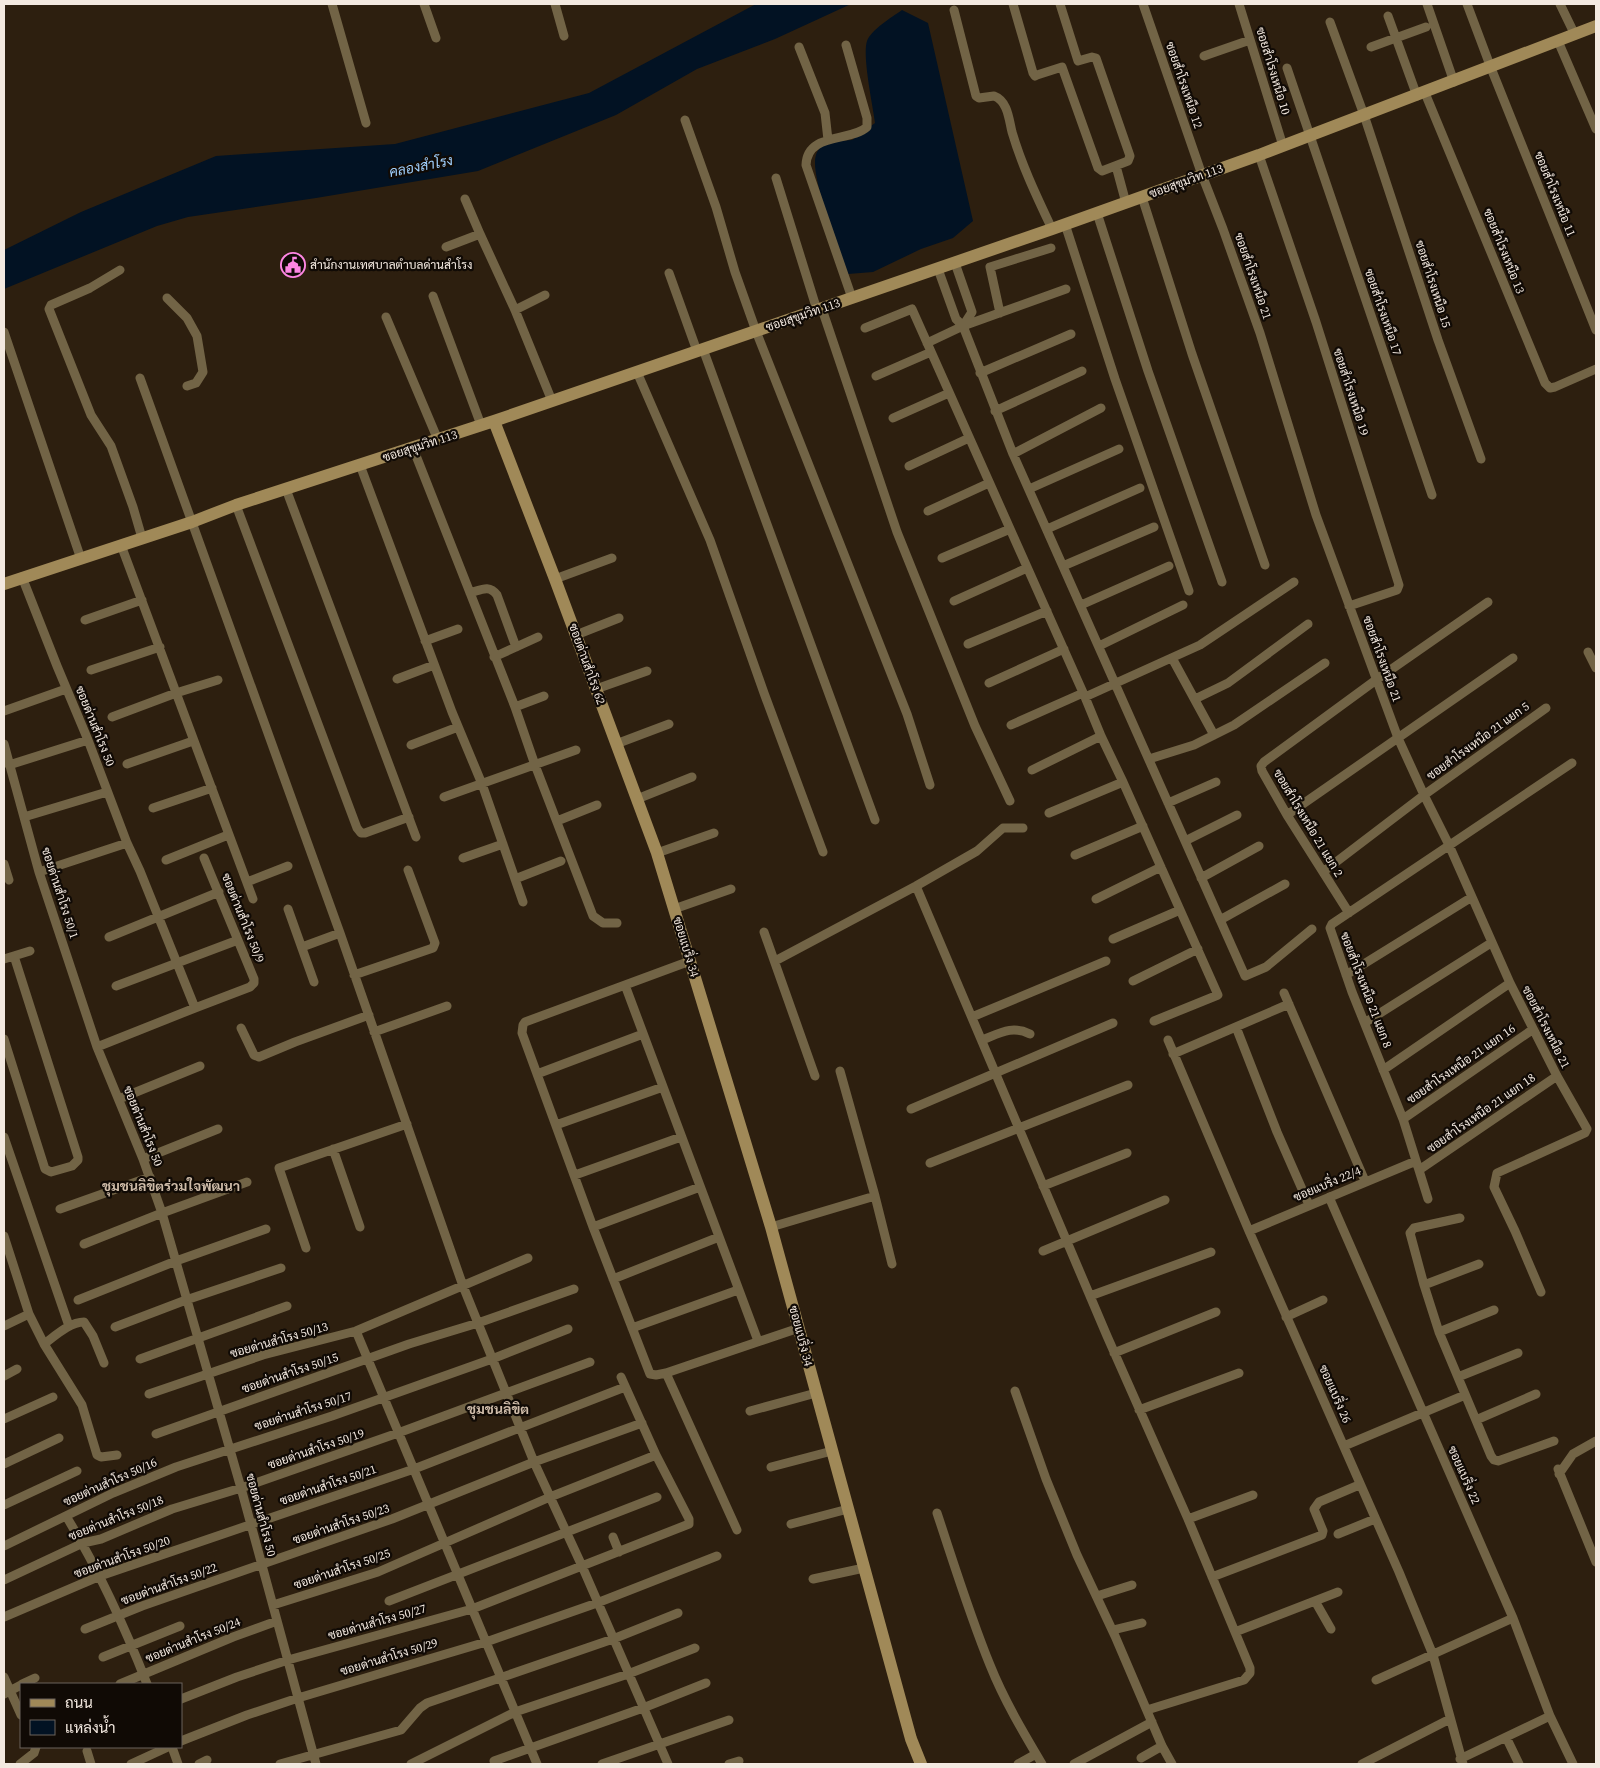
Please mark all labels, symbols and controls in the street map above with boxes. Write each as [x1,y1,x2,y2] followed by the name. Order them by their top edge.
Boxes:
[1252,25,1294,117] street label: ซอยสำโรงเหนือ 10
[1162,39,1206,131] street label: ซอยสำโรงเหนือ 12
[1531,149,1579,239] street label: ซอยสำโรงเหนือ 11
[387,150,455,182] water label: คลองสำโรง
[1147,160,1226,203] street label: ซอยสุขุมวิท 113
[1480,206,1528,296] street label: ซอยสำโรงเหนือ 13
[1231,230,1275,322] street label: ซอยสำโรงเหนือ 21
[1411,238,1455,330] street label: ซอยสำโรงเหนือ 15
[280,252,306,278] public building icon: สำนักงานเทศบาลตำบลด่านสำโรง
[310,257,473,273] place label: สำนักงานเทศบาลตำบลด่านสำโรง
[1361,266,1405,358] street label: ซอยสำโรงเหนือ 17
[764,295,843,336] street label: ซอยสุขุมวิท 113
[1329,346,1373,438] street label: ซอยสำโรงเหนือ 19
[381,426,460,467] street label: ซอยสุขุมวิท 113
[1359,614,1405,704] street label: ซอยสำโรงเหนือ 21
[565,621,609,707] street label: ซอยด่านสำโรง 62
[72,683,118,769] street label: ซอยด่านสำโรง 50
[1424,698,1532,784] street label: ซอยสำโรงเหนือ 21 แยก 5
[1269,766,1347,880] street label: ซอยสำโรงเหนือ 21 แยก 2
[38,845,82,941] street label: ซอยด่านสำโรง 50/1
[218,871,268,965] street label: ซอยด่านสำโรง 50/9
[669,914,705,979] street label: ซอยแบริ่ง 34
[1336,930,1396,1050] street label: ซอยสำโรงเหนือ 21 แยก 8
[1518,983,1574,1071] street label: ซอยสำโรงเหนือ 21
[1404,1020,1518,1108] street label: ซอยสำโรงเหนือ 21 แยก 16
[1424,1069,1538,1157] street label: ซอยสำโรงเหนือ 21 แยก 18
[120,1083,166,1169] street label: ซอยด่านสำโรง 50
[1290,1160,1363,1205] street label: ซอยแบริ่ง 22/4
[102,1176,240,1197] district label: ชุมชนลิขิตร่วมใจพัฒนา
[785,1303,819,1368] street label: ซอยแบริ่ง 34
[228,1318,330,1362] street label: ซอยด่านสำโรง 50/13
[240,1349,340,1397] street label: ซอยด่านสำโรง 50/15
[1315,1361,1357,1426] street label: ซอยแบริ่ง 26
[252,1388,354,1434] street label: ซอยด่านสำโรง 50/17
[467,1399,529,1420] district label: ชุมชนลิขิต
[266,1425,366,1473] street label: ซอยด่านสำโรง 50/19
[1444,1442,1486,1507] street label: ซอยแบริ่ง 22
[61,1454,159,1510] street label: ซอยด่านสำโรง 50/16
[278,1461,378,1509] street label: ซอยด่านสำโรง 50/21
[242,1472,280,1558] street label: ซอยด่านสำโรง 50
[66,1492,166,1544] street label: ซอยด่านสำโรง 50/18
[291,1500,391,1548] street label: ซอยด่านสำโรง 50/23
[72,1532,172,1582] street label: ซอยด่านสำโรง 50/20
[292,1545,392,1593] street label: ซอยด่านสำโรง 50/25
[119,1559,219,1609] street label: ซอยด่านสำโรง 50/22
[326,1600,428,1644] street label: ซอยด่านสำโรง 50/27
[143,1614,243,1666] street label: ซอยด่านสำโรง 50/24
[338,1635,440,1679] street label: ซอยด่านสำโรง 50/29
[20,1683,182,1748] legend
[65,1692,93,1713] text: ถนน
[65,1715,116,1738] text: แหล่งน้ำ

